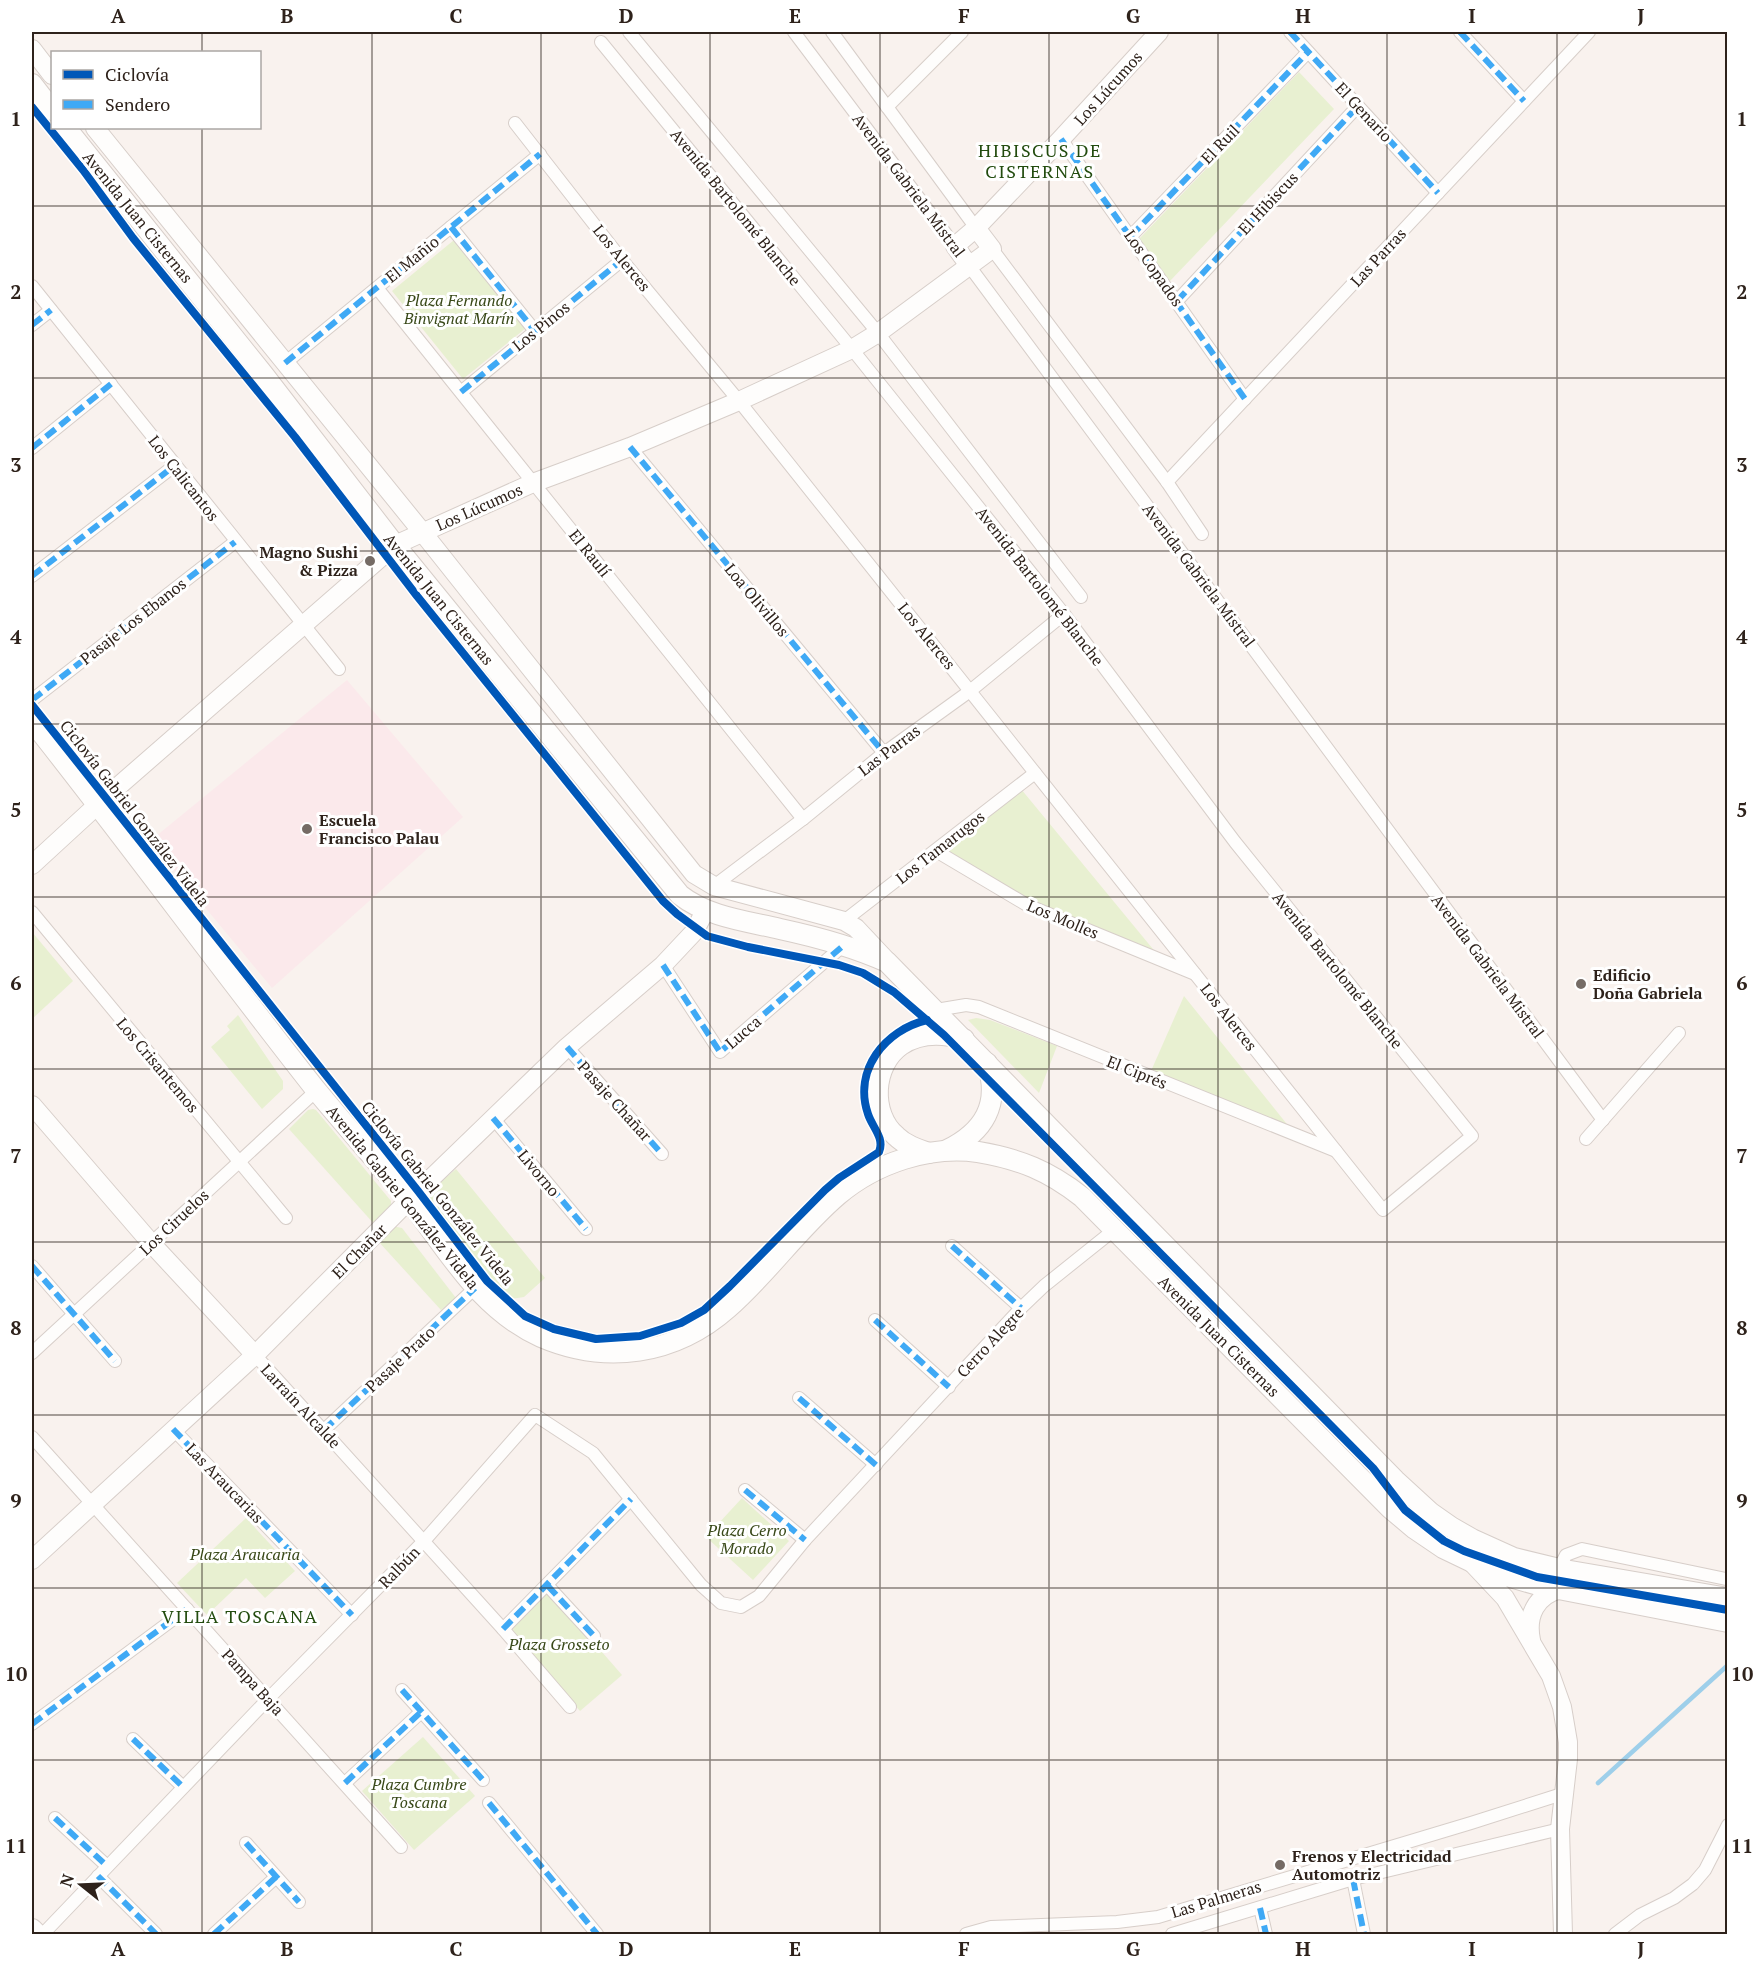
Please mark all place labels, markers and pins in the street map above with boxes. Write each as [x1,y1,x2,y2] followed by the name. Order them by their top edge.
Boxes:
[259,541,358,581] place label: Magno Sushi & Pizza
[363,554,377,568] marker: Magno Sushi & Pizza
[319,809,439,849] place label: Escuela Francisco Palau
[300,822,314,836] marker: Escuela Francisco Palau
[1593,964,1703,1004] place label: Edificio Doña Gabriela
[1574,977,1588,991] marker: Edificio Doña Gabriela
[1292,1845,1452,1885] place label: Frenos y Electricidad Automotriz
[1273,1858,1287,1872] marker: Frenos y Electricidad Automotriz

